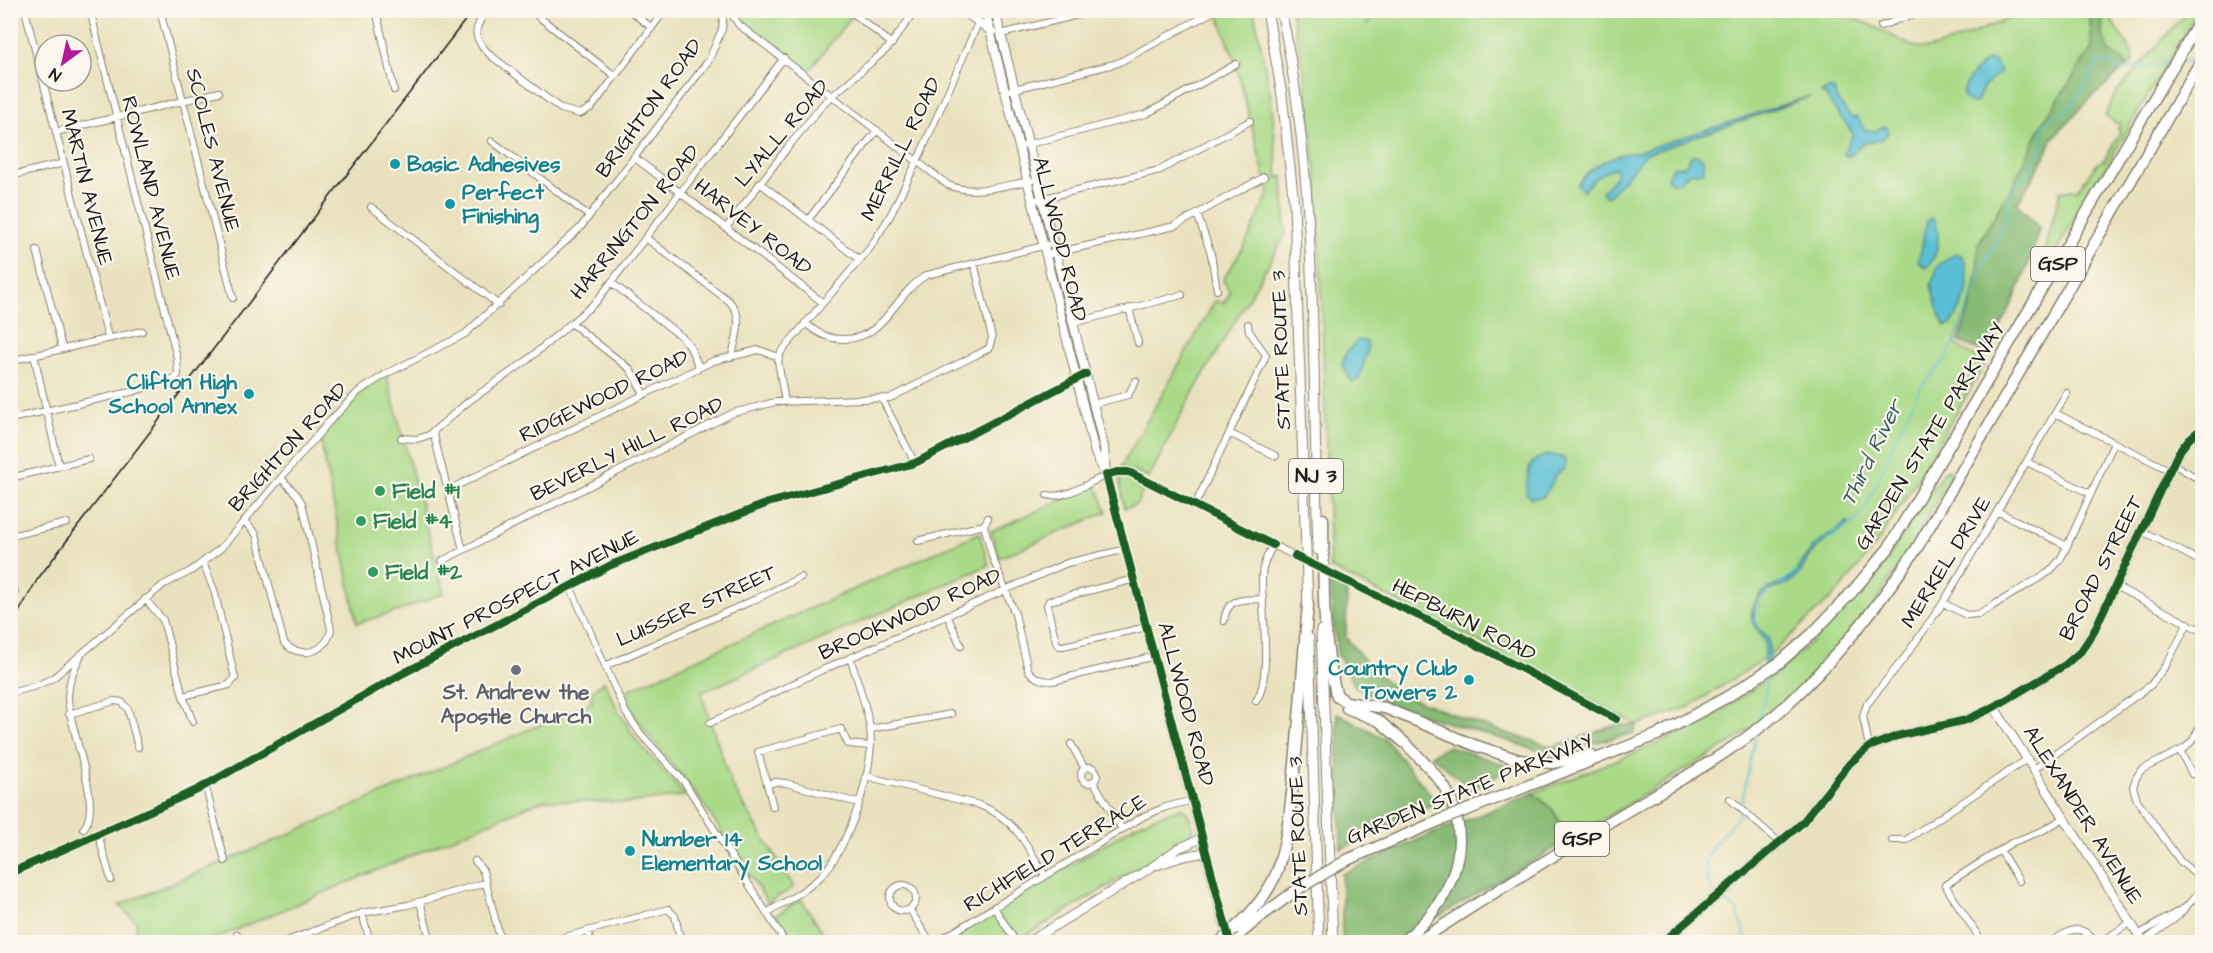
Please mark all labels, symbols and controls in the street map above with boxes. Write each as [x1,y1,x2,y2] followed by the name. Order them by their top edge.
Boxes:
[589,32,709,183] street label: BRIGHTON ROAD
[33,33,93,93] north arrow
[45,63,66,87] text: N
[179,65,247,235] street label: SCOLES AVENUE
[854,72,949,226] street label: MERRILL ROAD
[728,73,836,193] street label: LYALL ROAD
[114,93,188,283] street label: ROWLAND AVENUE
[54,106,121,269] street label: MARTIN AVENUE
[563,138,707,306] street label: HARRINGTON ROAD
[407,150,561,179] place label: Basic Adhesives
[1026,154,1095,325] street label: ALLWOOD ROAD
[388,157,402,171] marker: Basic Adhesives
[688,172,818,283] street label: HARVEY ROAD
[462,178,544,233] place label: Perfect Finishing
[443,197,457,211] marker: Perfect Finishing
[2031,247,2085,281] road number: GSP
[1264,270,1298,430] street label: STATE ROUTE 3
[1848,317,2012,555] street label: GARDEN STATE PARKWAY
[515,342,694,450] street label: RIDGEWOOD ROAD
[108,368,238,421] place label: Clifton High School Annex
[222,376,354,518] street label: BRIGHTON ROAD
[242,387,256,401] marker: Clifton High School Annex
[526,389,729,508] street label: BEVERLY HILL ROAD
[1833,392,1912,511] water label: Third River
[1289,459,1343,493] road number: NJ 3
[392,477,460,506] place label: Field #1
[373,484,387,498] marker: Field #1
[1894,490,1998,633] street label: MERKEL DRIVE
[2052,490,2150,645] street label: BROAD STREET
[373,507,453,536] place label: Field #4
[354,514,368,528] marker: Field #4
[388,522,644,672] street label: MOUNT PROSPECT AVENUE
[612,557,781,654] street label: LUISSER STREET
[385,558,463,587] place label: Field #2
[814,561,1006,667] street label: BROOKWOOD ROAD
[366,565,380,579] marker: Field #2
[1387,571,1541,669] street label: HEPBURN ROAD
[1150,619,1222,790] street label: ALLWOOD ROAD
[1329,654,1458,707] place label: Country Club Towers 2
[509,663,523,677] marker: St. Andrew the Apostle Church
[1462,673,1476,687] marker: Country Club Towers 2
[441,678,592,732] place label: St. Andrew the Apostle Church
[2016,720,2150,910] street label: ALEXANDER AVENUE
[1342,726,1598,852] street label: GARDEN STATE PARKWAY
[1281,756,1315,916] street label: STATE ROUTE 3
[958,787,1152,919] street label: RICHFIELD TERRACE
[1555,822,1609,856] road number: GSP
[642,825,823,881] place label: Number 14 Elementary School
[623,844,637,858] marker: Number 14 Elementary School

